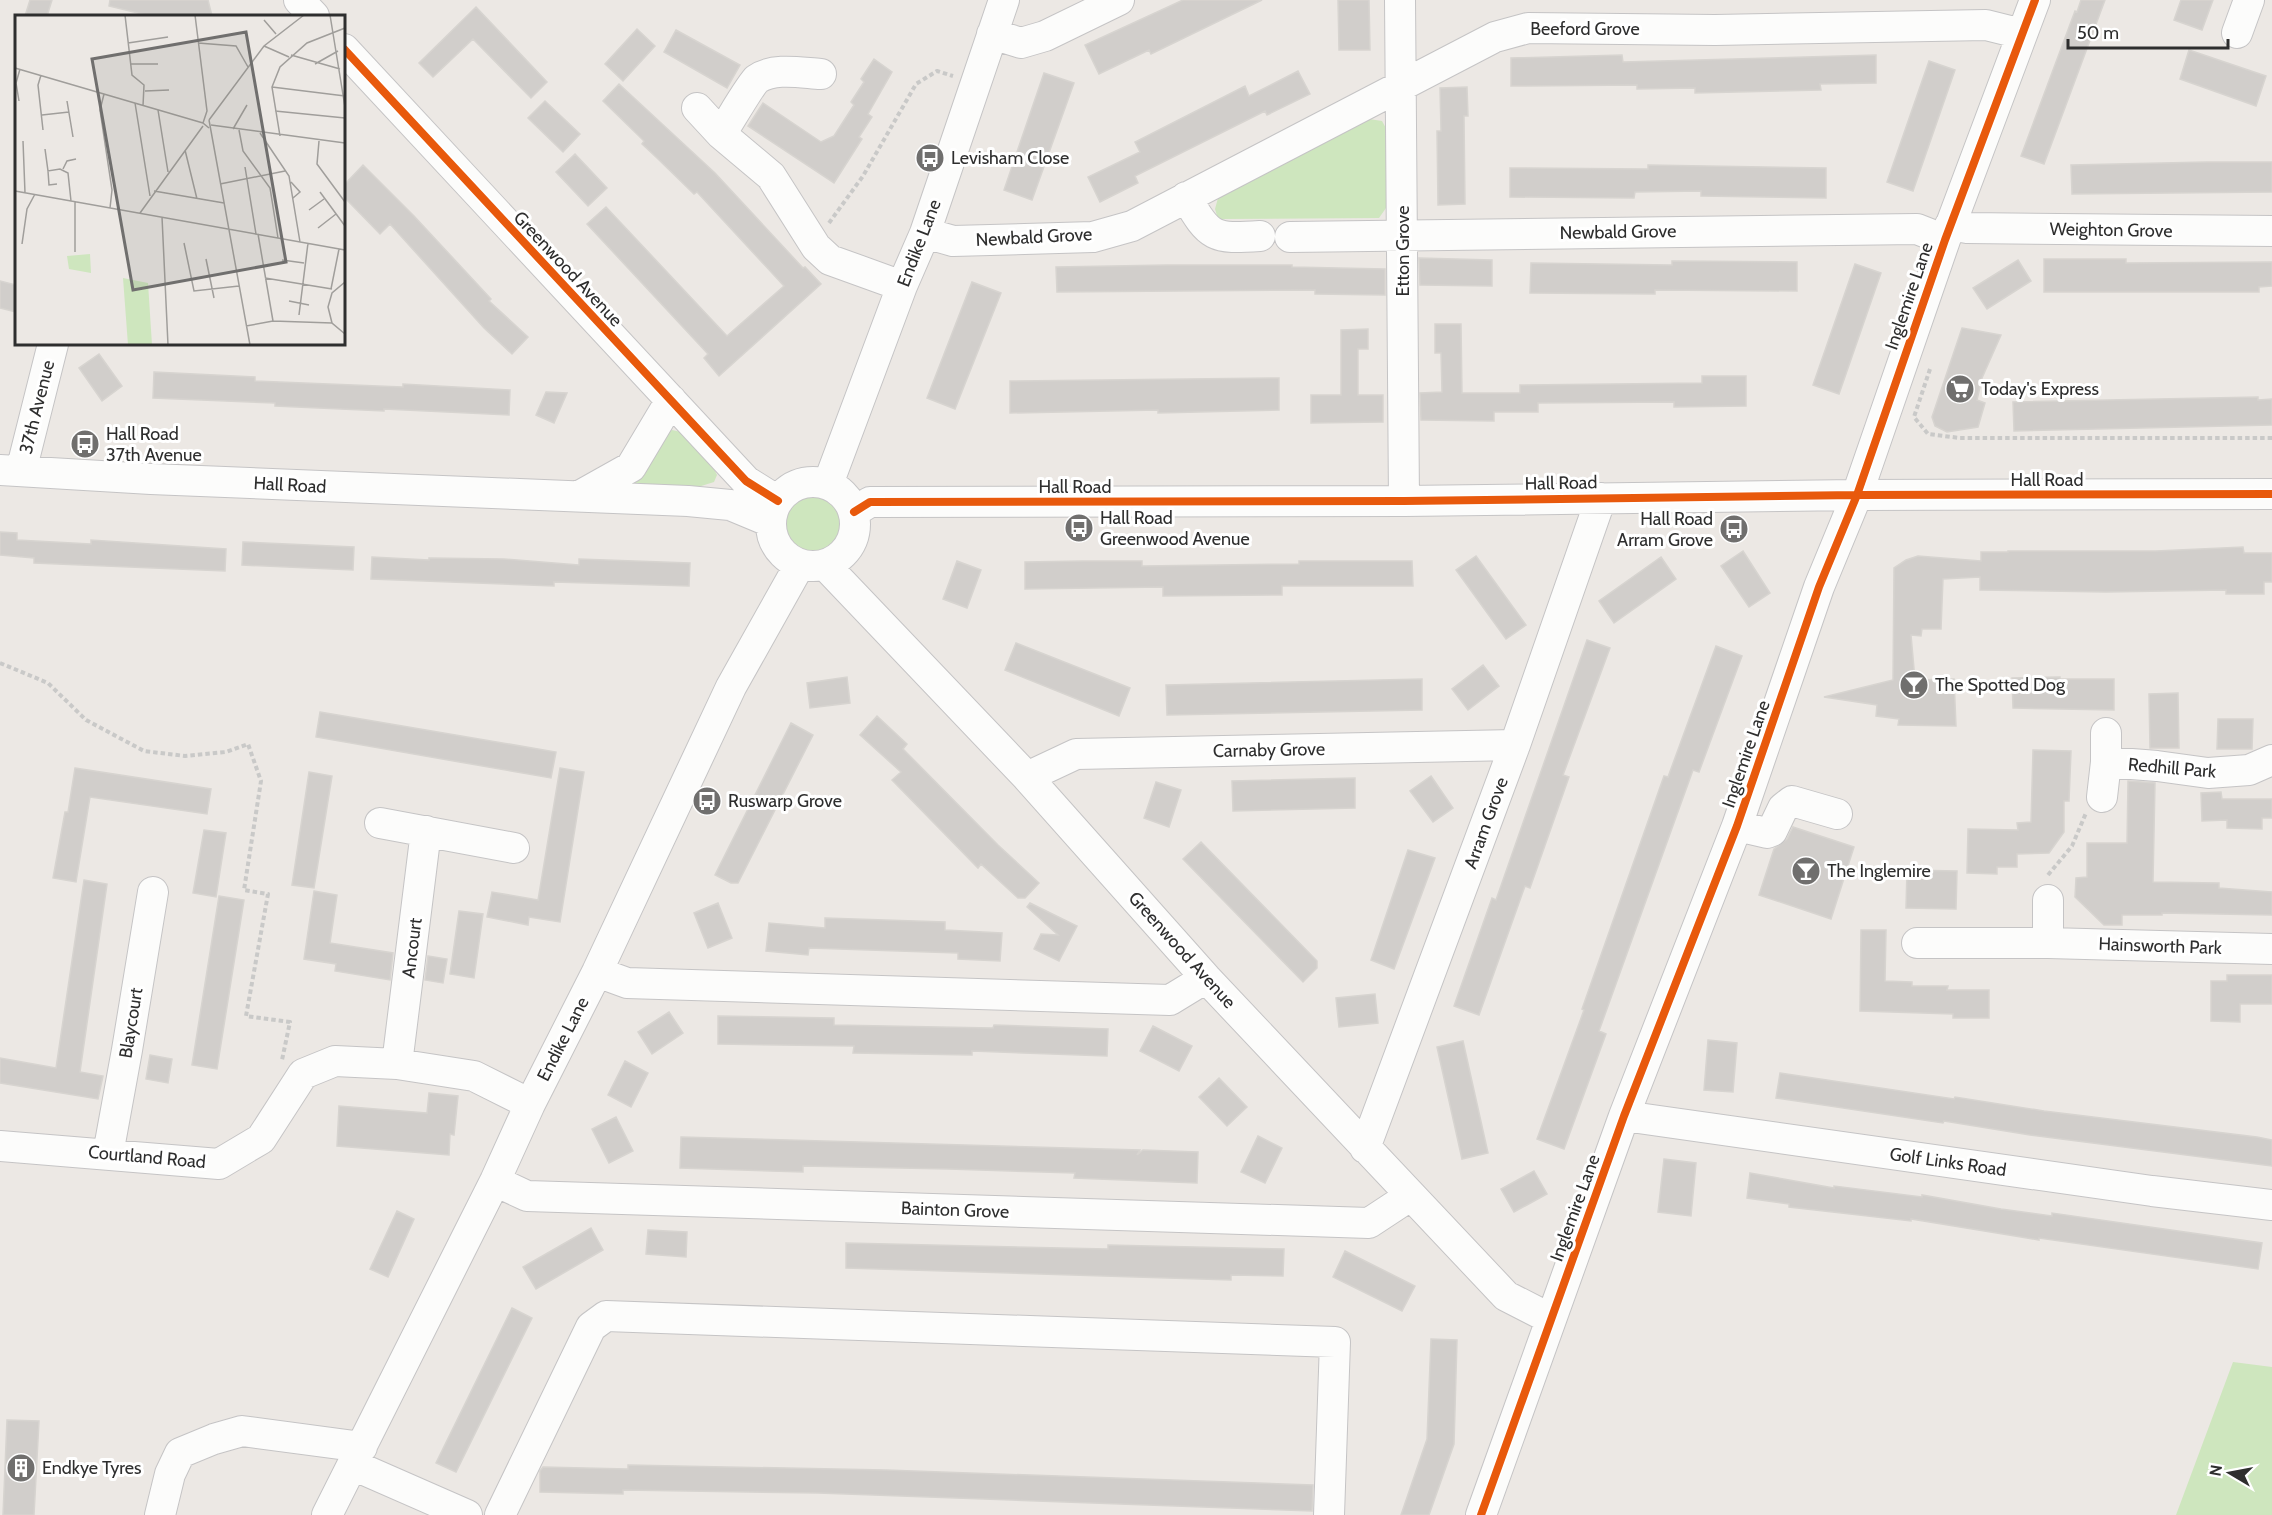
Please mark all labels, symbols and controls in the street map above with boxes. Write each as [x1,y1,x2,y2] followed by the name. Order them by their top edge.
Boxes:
[2068,12,2228,50] scale bar
[15,15,345,345] inset map
[1530,18,1640,40] street label: Beeford Grove
[2077,22,2119,44] text: 50 m
[914,142,946,174] bus stop icon: Levisham Close
[951,147,1069,169] place label: Levisham Close
[892,196,946,290] street label: Endike Lane
[1392,206,1414,296] street label: Etton Grove
[509,207,627,331] street label: Greenwood Avenue
[2049,218,2173,242] street label: Weighton Grove
[1560,220,1676,244] street label: Newbald Grove
[975,223,1093,251] street label: Newbald Grove
[1880,239,1938,353] street label: Inglemire Lane
[15,358,59,456] street label: 37th Avenue
[1944,373,1976,405] supermarket icon: Today's Express
[1981,378,2099,400] place label: Today's Express
[106,423,202,466] place label: Hall Road 37th Avenue
[69,428,101,460] bus stop icon: Hall Road 37th Avenue
[2011,469,2083,491] street label: Hall Road
[1524,471,1598,495] street label: Hall Road
[253,472,327,498] street label: Hall Road
[1039,476,1111,498] street label: Hall Road
[1100,507,1250,550] place label: Hall Road Greenwood Avenue
[1617,508,1713,551] place label: Hall Road Arram Grove
[1063,512,1095,544] bus stop icon: Hall Road Greenwood Avenue
[1718,513,1750,545] bus stop icon: Hall Road Arram Grove
[1898,669,1930,701] bar icon: The Spotted Dog
[1935,674,2066,696] place label: The Spotted Dog
[1717,697,1775,811] street label: Inglemire Lane
[1213,738,1325,762] street label: Carnaby Grove
[2127,753,2218,783] street label: Redhill Park
[1459,774,1513,872] street label: Arram Grove
[691,785,723,817] bus stop icon: Ruswarp Grove
[728,790,842,812] place label: Ruswarp Grove
[1790,855,1822,887] bar icon: The Inglemire
[1827,860,1931,882] place label: The Inglemire
[1124,887,1240,1013] street label: Greenwood Avenue
[397,917,427,979] street label: Ancourt
[2098,933,2223,959] street label: Hainsworth Park
[115,986,147,1060] street label: Blaycourt
[532,993,594,1085] street label: Endike Lane
[87,1141,207,1173] street label: Courtland Road
[1888,1143,2008,1181] street label: Golf Links Road
[1545,1152,1605,1264] street label: Inglemire Lane
[901,1197,1009,1223] street label: Bainton Grove
[2200,1443,2260,1503] north arrow
[5,1452,37,1484] building icon: Endkye Tyres
[42,1457,141,1479] place label: Endkye Tyres
[2205,1463,2226,1478] text: N

